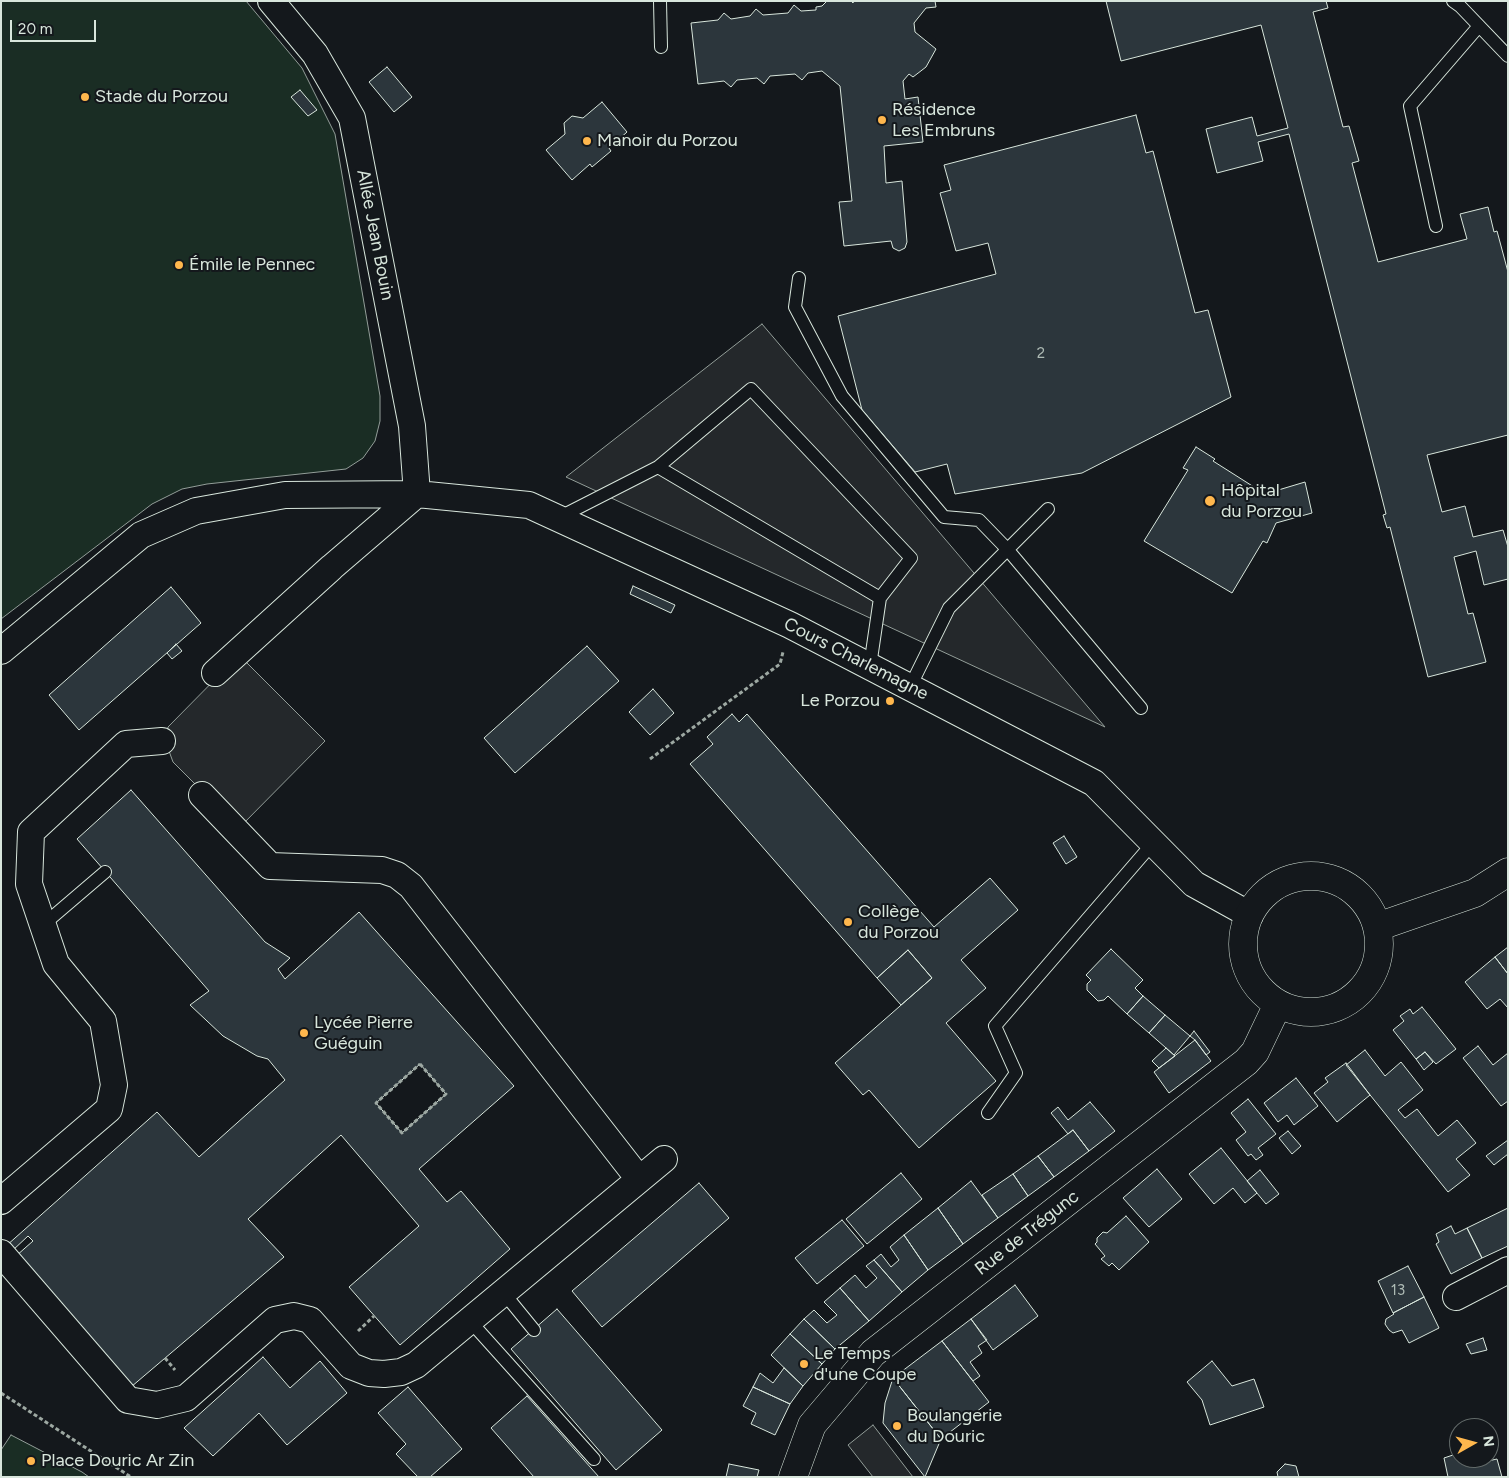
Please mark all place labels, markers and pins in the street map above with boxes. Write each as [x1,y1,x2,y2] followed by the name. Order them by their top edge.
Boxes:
[95,86,228,108] place label: Stade du Porzou
[79,91,91,103] marker: Stade du Porzou
[892,99,995,142] place label: Résidence Les Embruns
[876,114,888,126] marker: Résidence Les Embruns
[597,130,738,152] place label: Manoir du Porzou
[581,135,593,147] marker: Manoir du Porzou
[189,254,315,276] place label: Émile le Pennec
[173,259,185,271] marker: Émile le Pennec
[1221,480,1302,522] place label: Hôpital du Porzou
[1203,494,1217,508] marker: Hôpital du Porzou
[800,690,880,712] place label: Le Porzou
[884,695,896,707] marker: Le Porzou
[858,901,939,944] place label: Collège du Porzou
[842,916,854,928] marker: Collège du Porzou
[314,1012,413,1054] place label: Lycée Pierre Guéguin
[298,1027,310,1039] marker: Lycée Pierre Guéguin
[814,1343,916,1386] place label: Le Temps d'une Coupe
[798,1358,810,1370] marker: Le Temps d'une Coupe
[907,1405,1002,1448] place label: Boulangerie du Douric
[891,1420,903,1432] marker: Boulangerie du Douric
[41,1450,194,1472] place label: Place Douric Ar Zin
[25,1455,37,1467] marker: Place Douric Ar Zin

